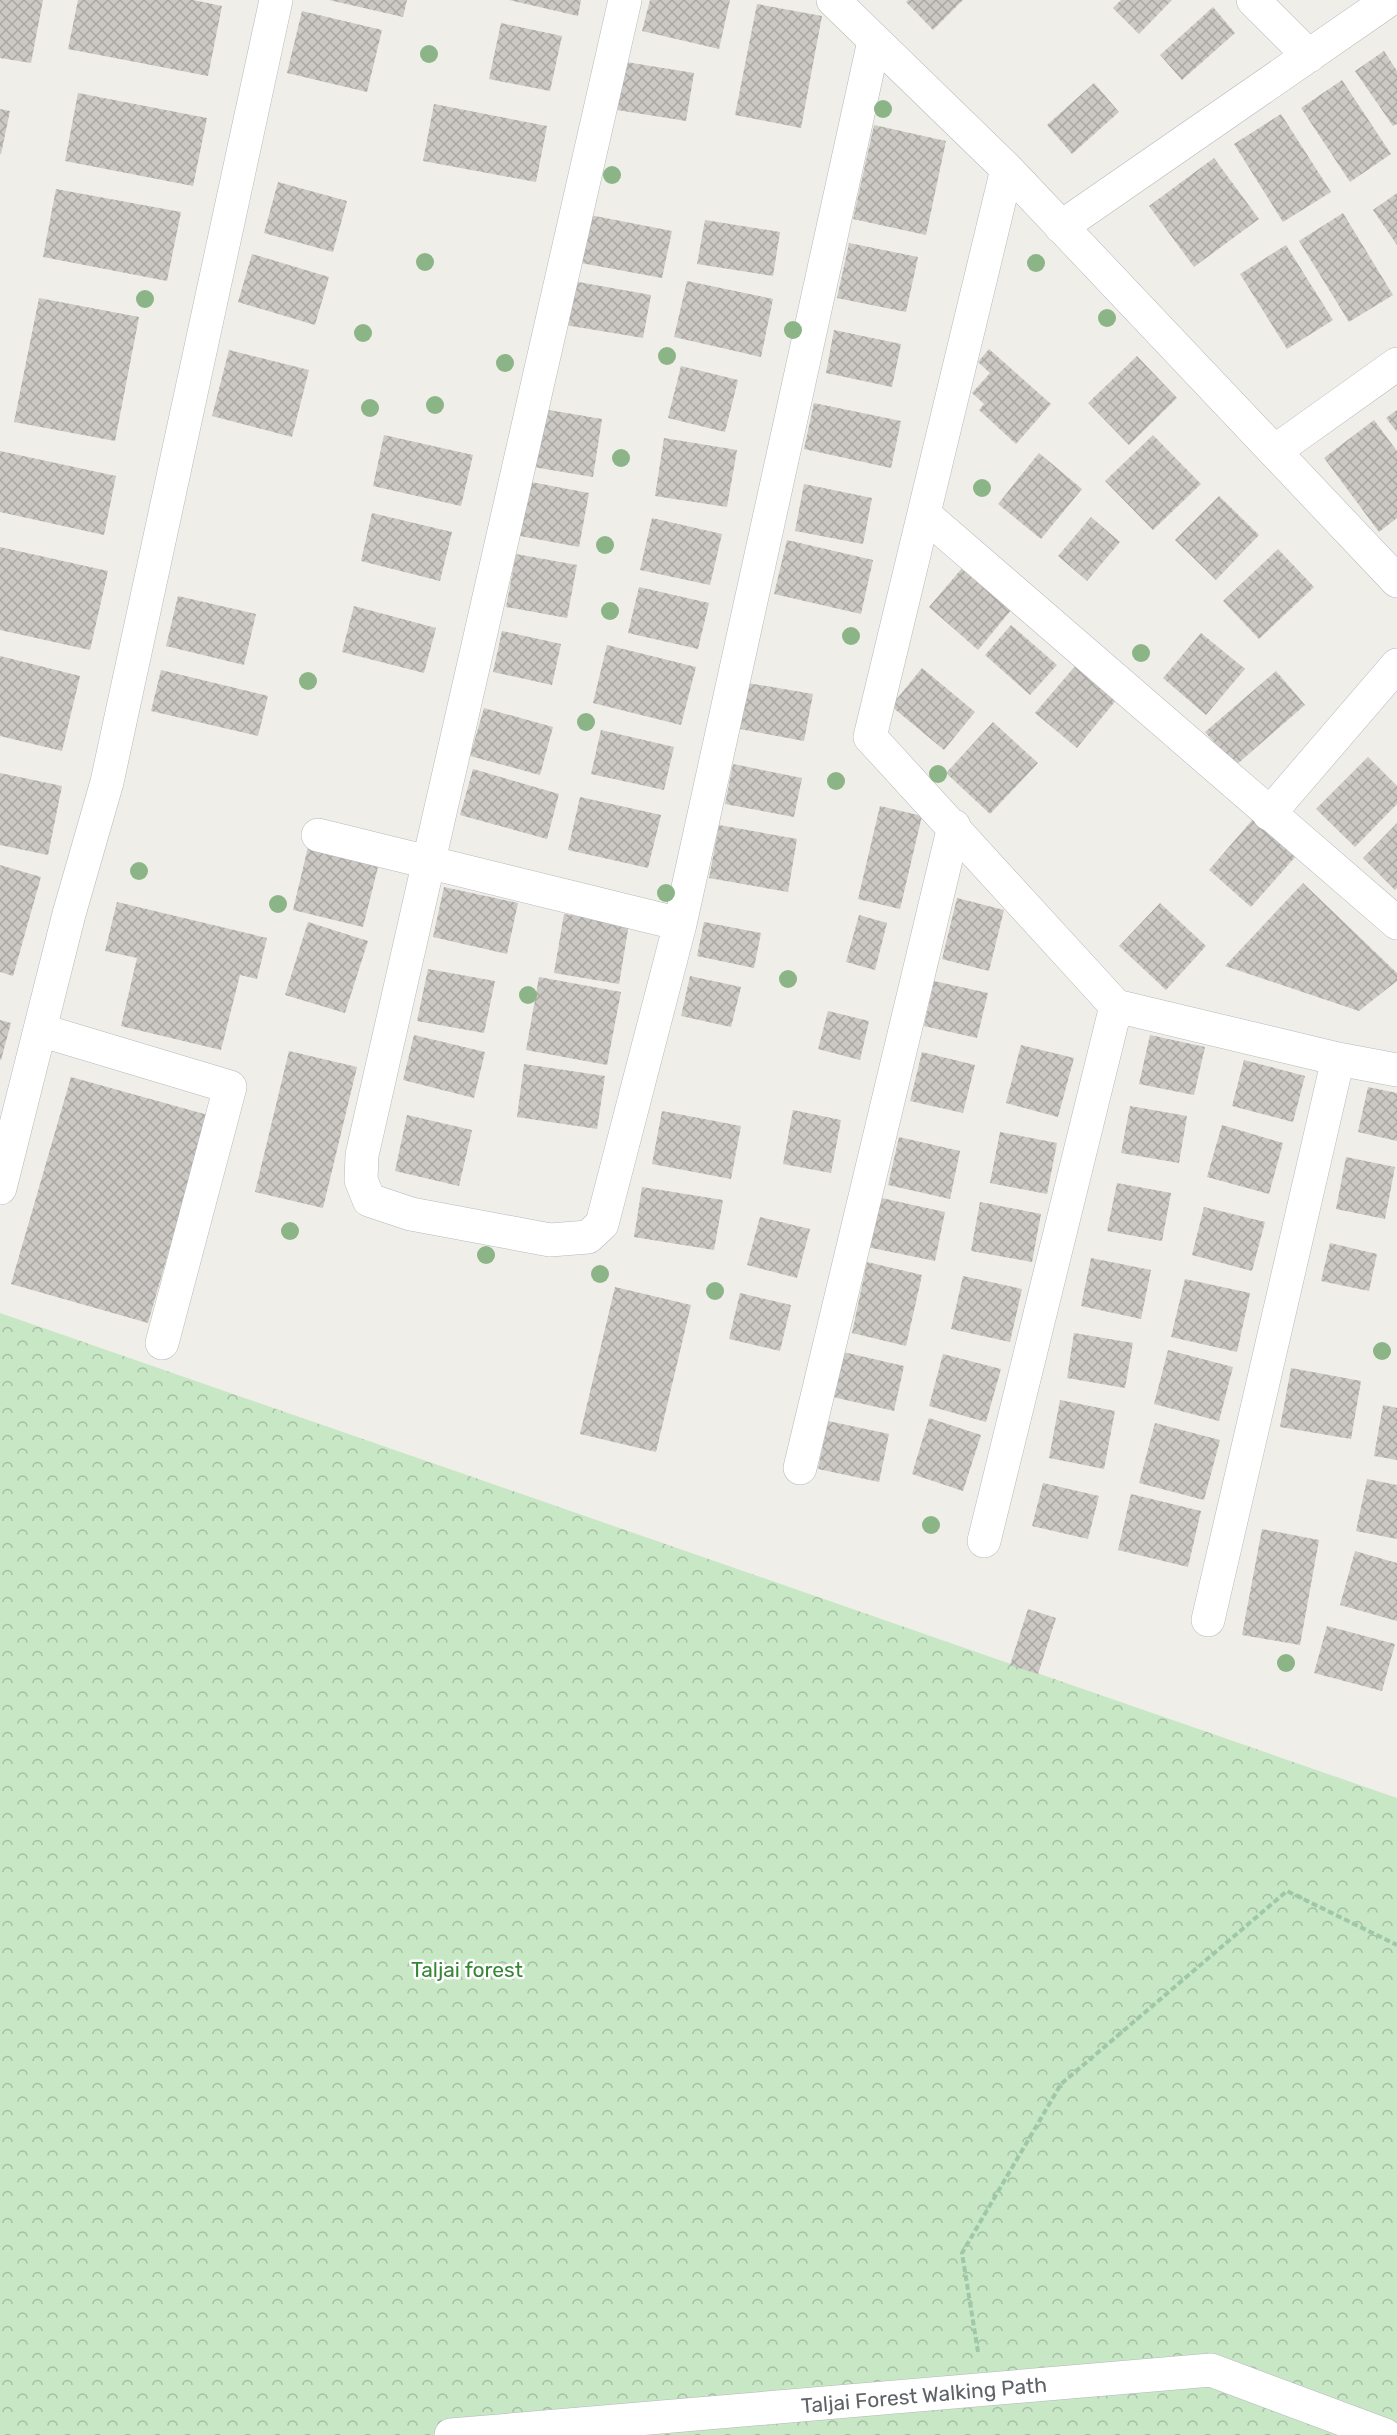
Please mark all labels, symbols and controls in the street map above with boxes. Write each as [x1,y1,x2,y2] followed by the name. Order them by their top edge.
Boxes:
[411,1957,523,1982] park label: Taljai forest
[800,2372,1048,2418] street label: Taljai Forest Walking Path

